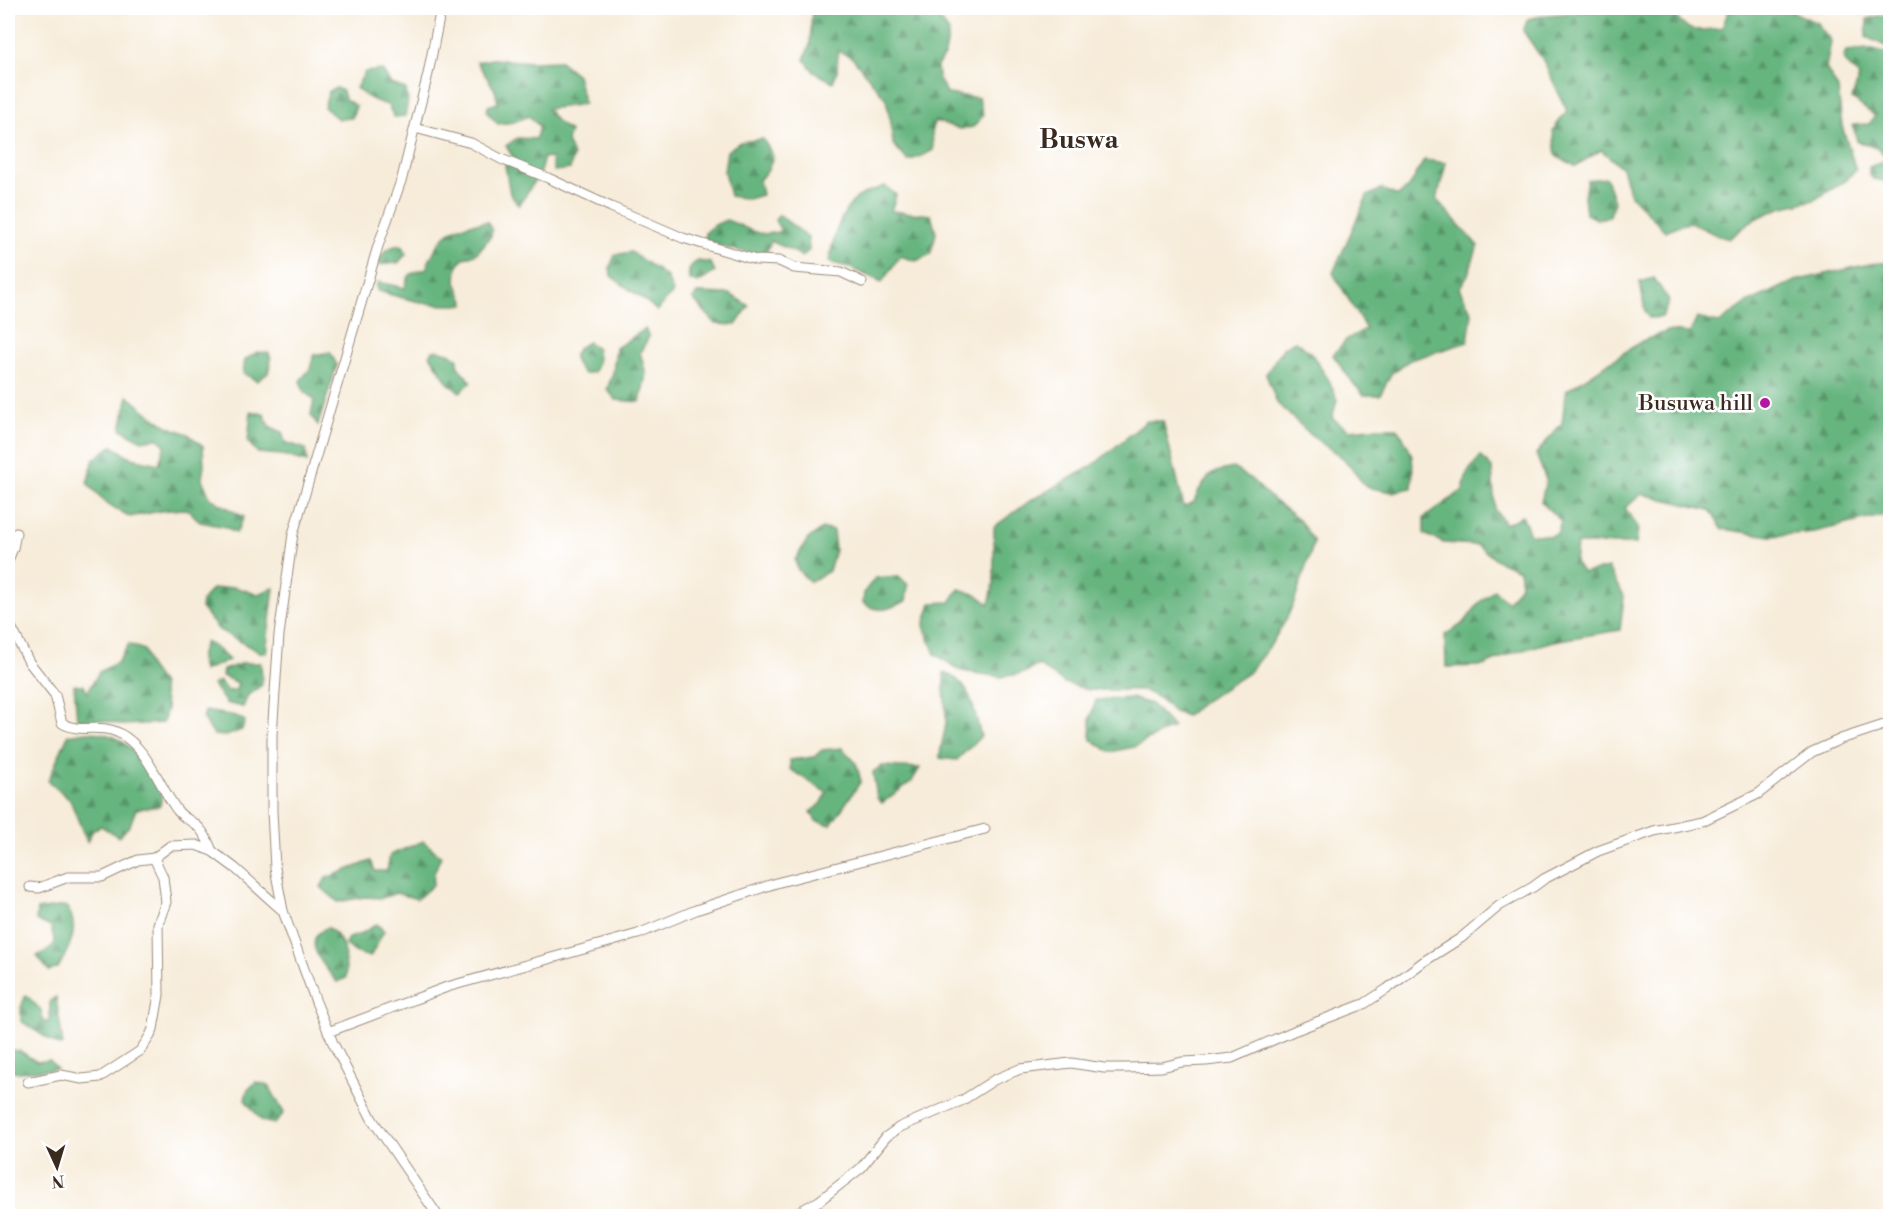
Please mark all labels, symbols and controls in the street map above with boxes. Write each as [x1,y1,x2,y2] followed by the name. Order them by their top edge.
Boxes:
[1039,124,1120,156] district label: Buswa
[1637,390,1753,417] place label: Busuwa hill
[1758,396,1772,410] marker: Busuwa hill
[27,1137,87,1197] north arrow
[51,1171,65,1191] text: N

